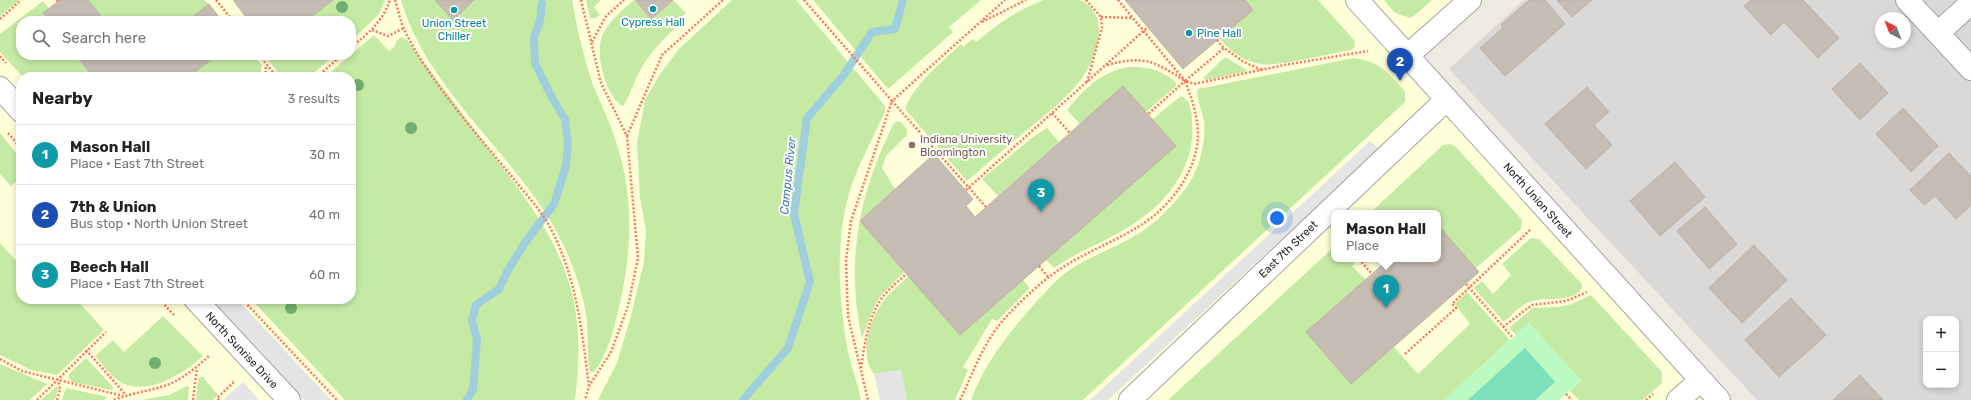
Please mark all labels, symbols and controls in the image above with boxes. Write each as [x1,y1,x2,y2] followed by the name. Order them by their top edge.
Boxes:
[648,4,658,14] marker: Cypress Hall
[449,5,459,15] marker: Union Street Chiller
[1875,12,1911,48] north arrow
[16,16,356,60] search box
[621,16,685,29] place label: Cypress Hall
[422,17,487,43] place label: Union Street Chiller
[30,27,52,49] icon: search
[1197,27,1242,40] place label: Pine Hall
[1184,28,1194,38] marker: Pine Hall
[62,29,146,47] text: Search here
[1387,48,1413,81] pin: 2
[32,88,93,108] text: Nearby
[288,91,340,106] text: 3 results
[920,133,1012,159] place label: Indiana University Bloomington
[777,136,799,215] water label: Campus River
[70,138,150,156] text: Mason Hall
[907,140,917,150] marker: Indiana University Bloomington
[42,147,48,162] text: 1
[309,147,340,162] text: 30 m
[70,156,204,171] text: Place · East 7th Street
[1501,160,1575,241] street label: North Union Street
[1028,179,1054,212] pin: 3
[70,198,157,216] text: 7th & Union
[41,207,49,222] text: 2
[309,207,340,222] text: 40 m
[1267,208,1287,228] your location
[1331,210,1441,262] popup
[70,216,248,231] text: Bus stop · North Union Street
[1256,218,1321,281] street label: East 7th Street
[1346,220,1426,238] text: Mason Hall
[1346,238,1379,253] text: Place
[70,258,149,276] text: Beech Hall
[41,267,49,282] text: 3
[309,267,340,282] text: 60 m
[1373,275,1399,308] pin: 1
[70,276,204,291] text: Place · East 7th Street
[203,309,280,391] street label: North Sunrise Drive
[1923,316,1959,388] map controls
[1923,316,1959,352] button: +
[1923,352,1959,388] button: −

